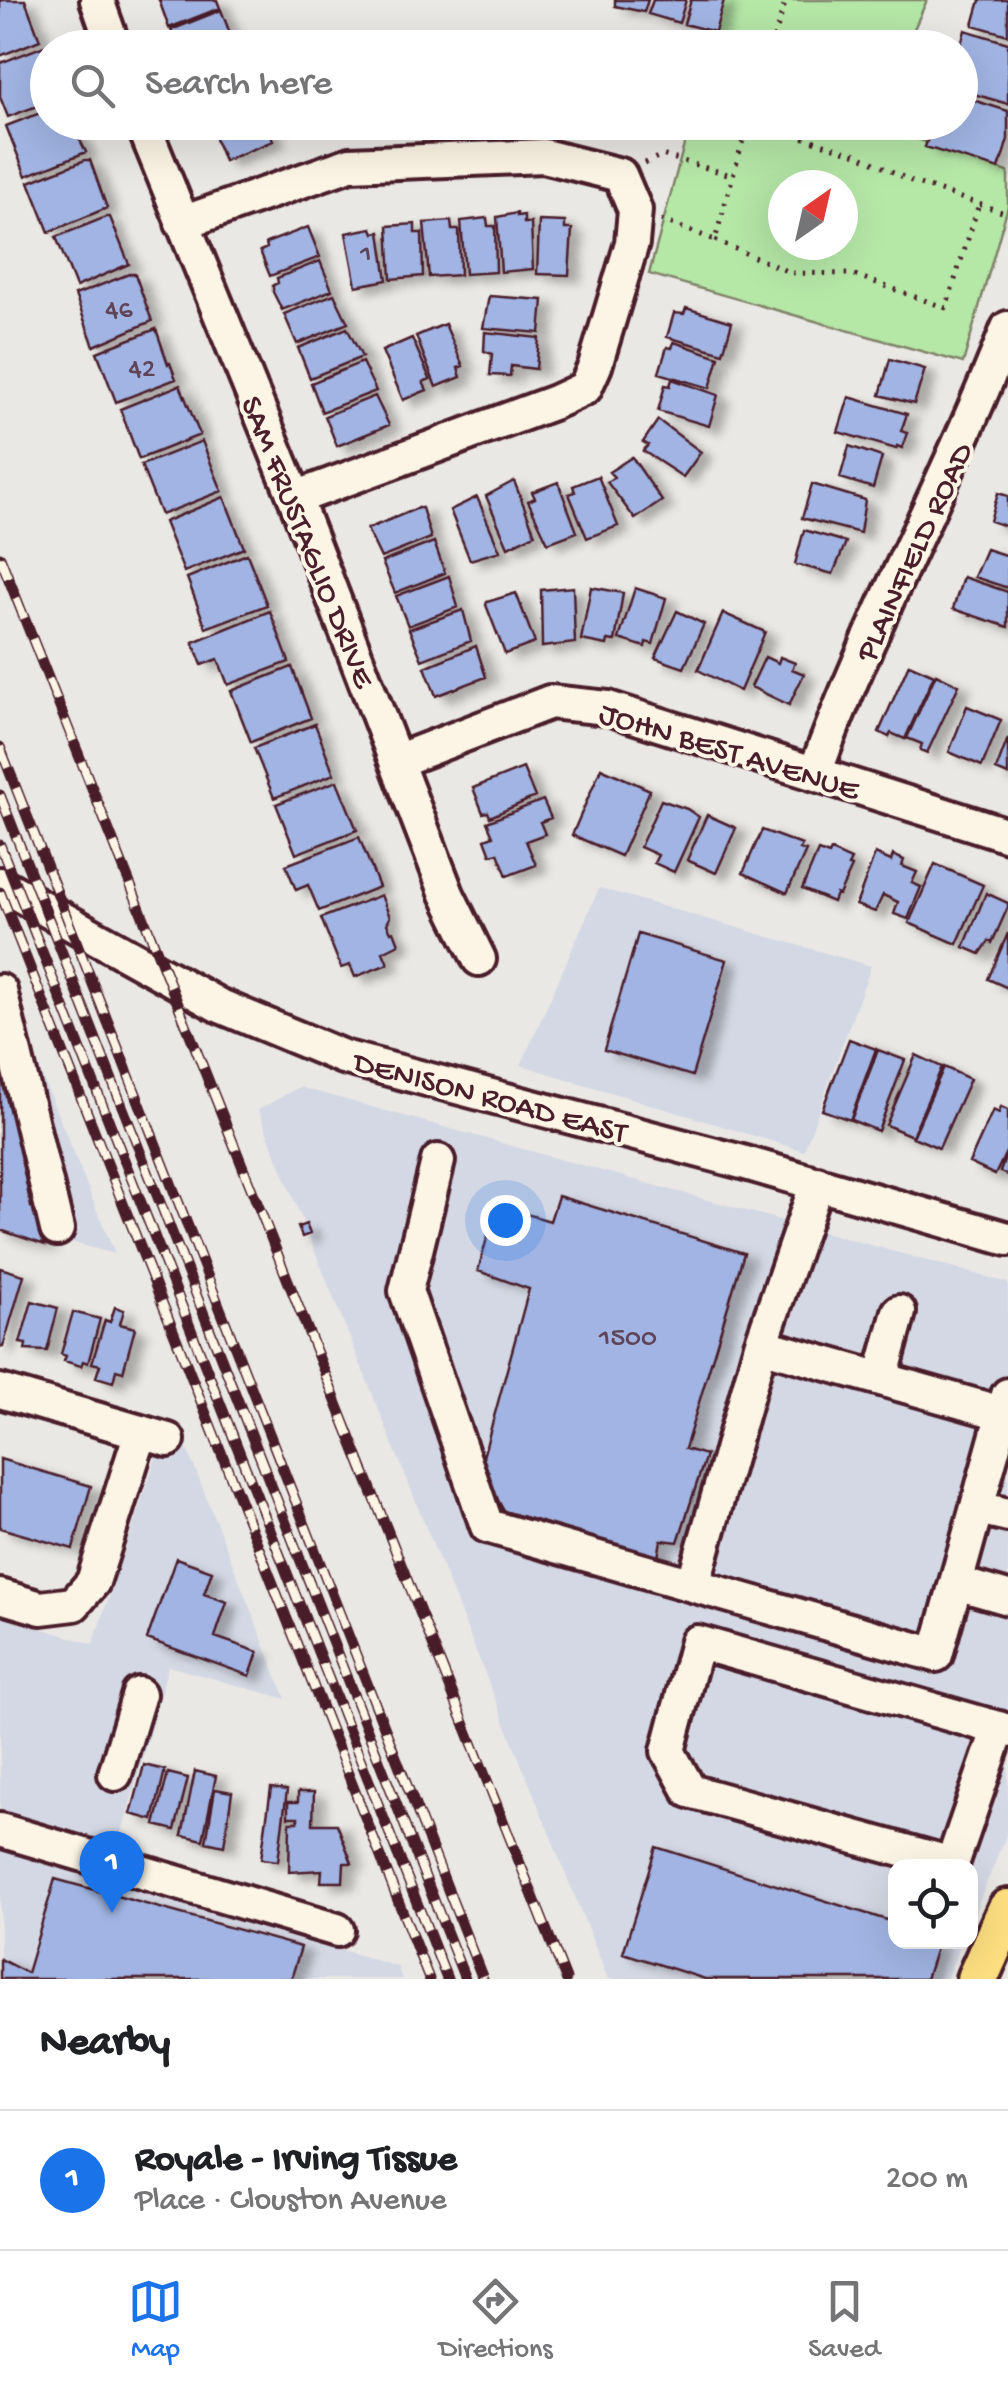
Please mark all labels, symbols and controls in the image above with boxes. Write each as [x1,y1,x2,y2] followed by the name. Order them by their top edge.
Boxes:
[30,30,978,140] search box
[65,58,120,113] icon: search
[145,63,332,107] text: Search here
[768,170,858,260] north arrow
[359,239,372,272] house number: 1
[105,295,134,328] house number: 46
[129,354,156,387] house number: 42
[230,392,382,695] street label: SAM FRUSTAGLIO DRIVE
[849,438,984,669] street label: PLAINFIELD ROAD
[594,696,864,812] street label: JOHN BEST AVENUE
[347,1045,632,1155] street label: DENISON ROAD EAST
[480,1195,531,1246] your location
[598,1323,657,1356] house number: 1500
[80,1830,144,1913] pin: 1
[888,1859,978,1949] map controls
[888,1859,978,1949] button: locate
[40,2020,170,2069] text: Nearby
[135,2139,457,2183] text: Royale - Irving Tissue
[66,2161,79,2199] text: 1
[886,2161,968,2199] text: 200 m
[135,2183,447,2221] text: Place · Clouston Avenue
[128,2274,183,2367] tab: Map
[439,2274,553,2367] tab: Directions
[808,2274,880,2367] tab: Saved

